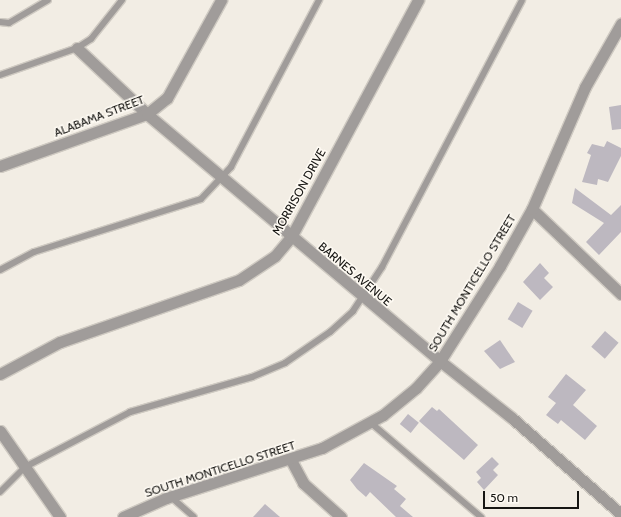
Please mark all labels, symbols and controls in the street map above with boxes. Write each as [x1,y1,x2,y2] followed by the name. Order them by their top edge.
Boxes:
[52,92,146,140] street label: ALABAMA STREET
[269,146,329,238] street label: MORRISON DRIVE
[425,212,519,354] street label: SOUTH MONTICELLO STREET
[315,239,395,309] street label: BARNES AVENUE
[143,438,297,500] street label: SOUTH MONTICELLO STREET
[485,483,581,509] scale bar
[490,490,518,505] text: 50 m

